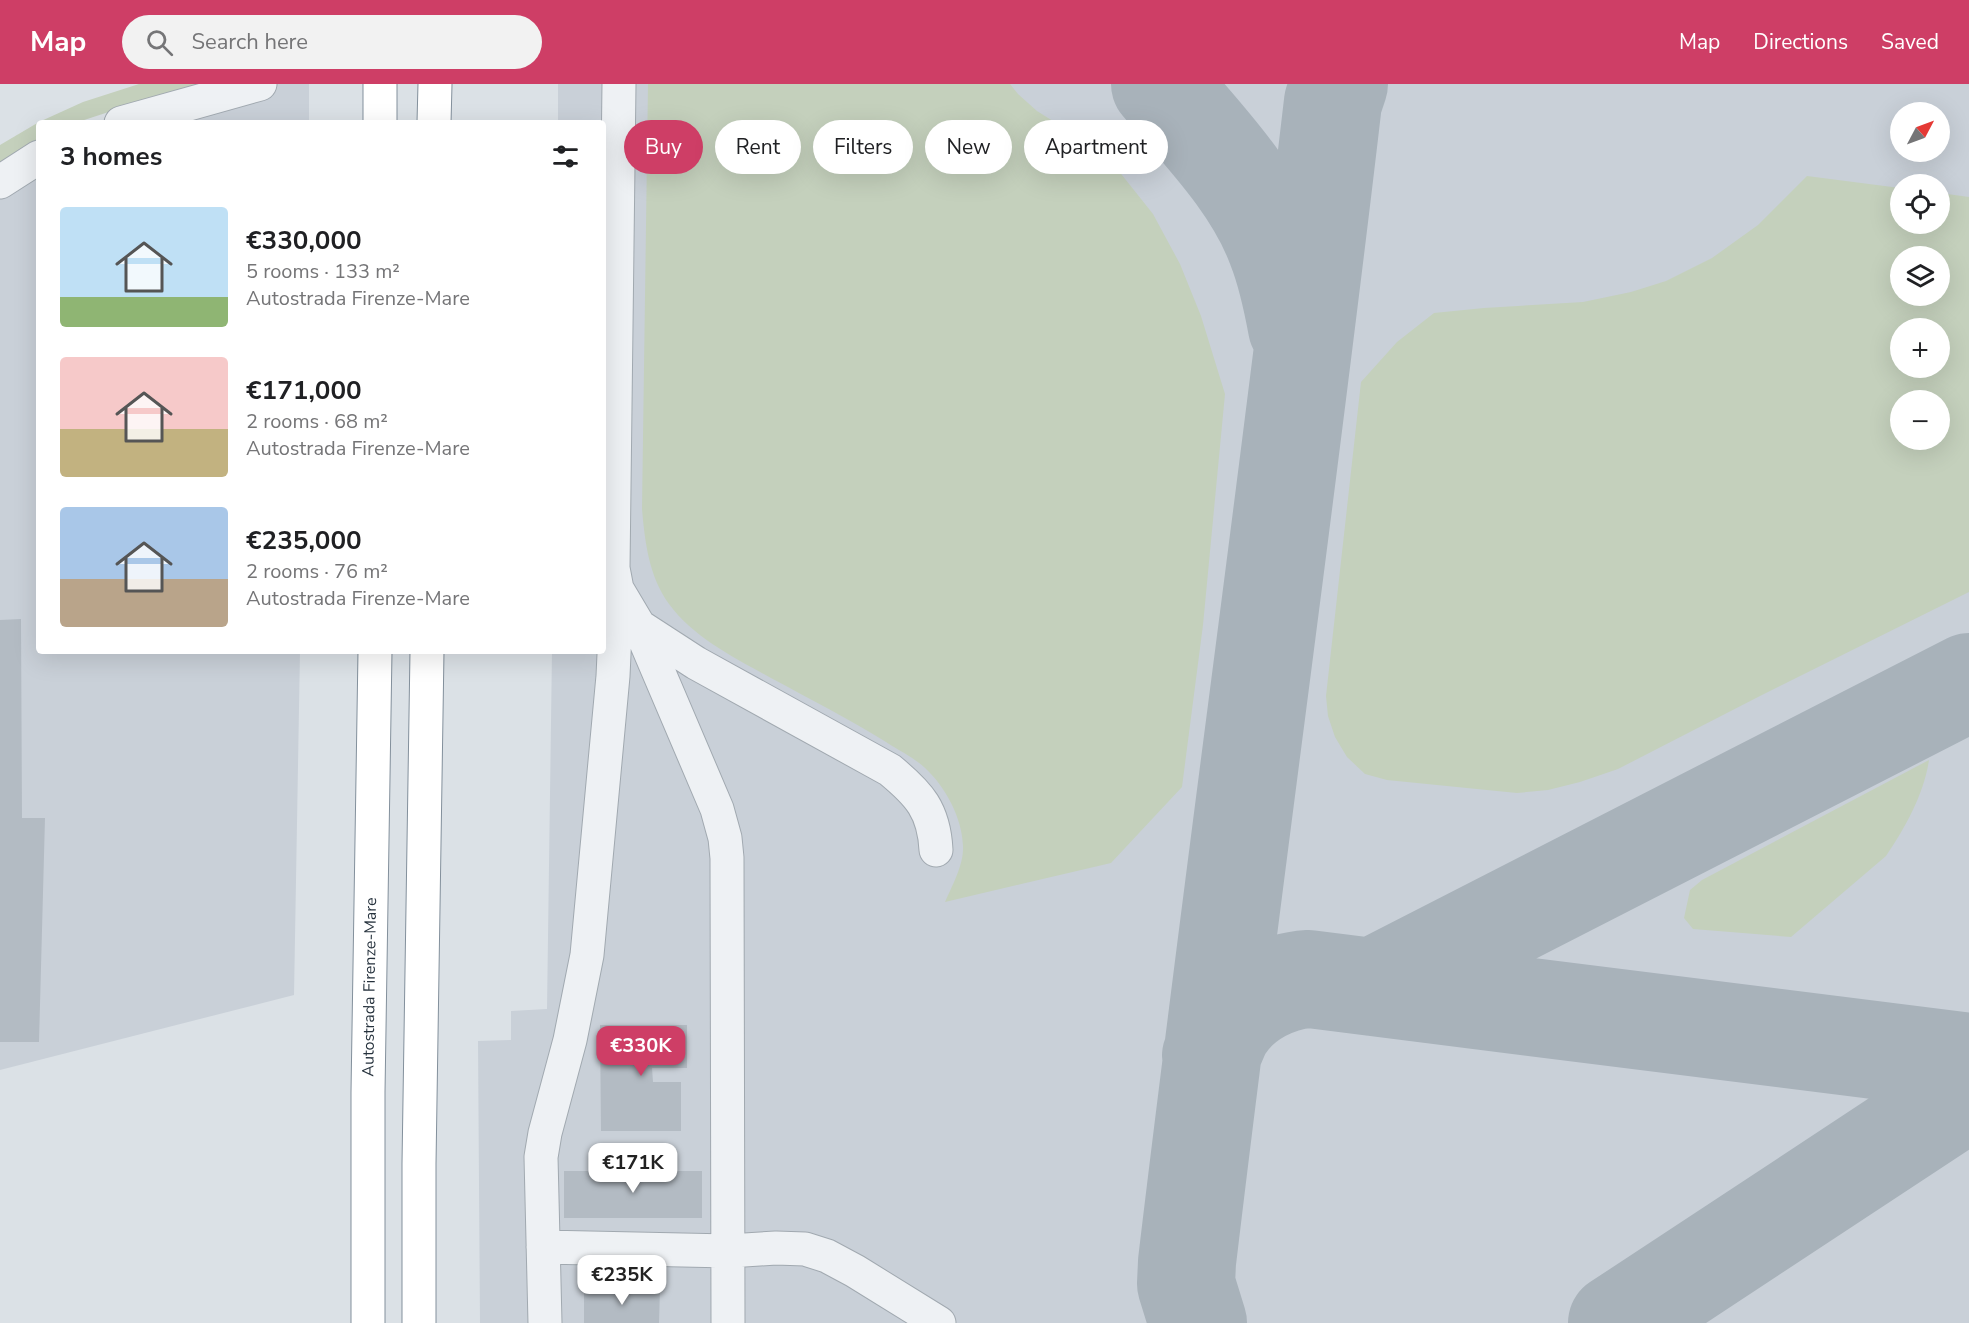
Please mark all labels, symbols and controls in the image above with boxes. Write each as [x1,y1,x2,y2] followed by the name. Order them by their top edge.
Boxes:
[122,15,542,69] search box
[30,23,86,61] text: Map
[143,26,176,59] icon: search
[191,27,308,57] text: Search here
[1679,28,1720,56] text: Map
[1753,28,1848,56] text: Directions
[1881,28,1939,56] text: Saved
[1890,102,1950,162] north arrow
[1890,102,1950,450] map controls
[624,120,703,174] chip: Buy
[715,120,801,174] chip: Rent
[813,120,913,174] chip: Filters
[925,120,1012,174] chip: New
[1024,120,1168,174] chip: Apartment
[60,139,162,174] text: 3 homes
[549,140,582,173] icon: filters
[1890,174,1950,234] button: locate
[246,223,362,258] text: €330,000
[108,231,180,303] icon: home
[1890,246,1950,306] button: layers
[246,258,400,285] text: 5 rooms · 133 m²
[246,285,470,312] text: Autostrada Firenze-Mare
[1890,318,1950,378] button: +
[246,373,362,408] text: €171,000
[108,381,180,453] icon: home
[1890,390,1950,450] button: −
[246,408,388,435] text: 2 rooms · 68 m²
[246,435,470,462] text: Autostrada Firenze-Mare
[246,523,362,558] text: €235,000
[108,531,180,603] icon: home
[246,558,388,585] text: 2 rooms · 76 m²
[246,585,470,612] text: Autostrada Firenze-Mare
[357,897,382,1077] street label: Autostrada Firenze-Mare
[599,1026,683,1077] pin: €330K
[610,1032,672,1059] text: €330K
[591,1143,675,1194] pin: €171K
[602,1149,664,1176] text: €171K
[580,1255,664,1306] pin: €235K
[591,1261,653,1288] text: €235K

